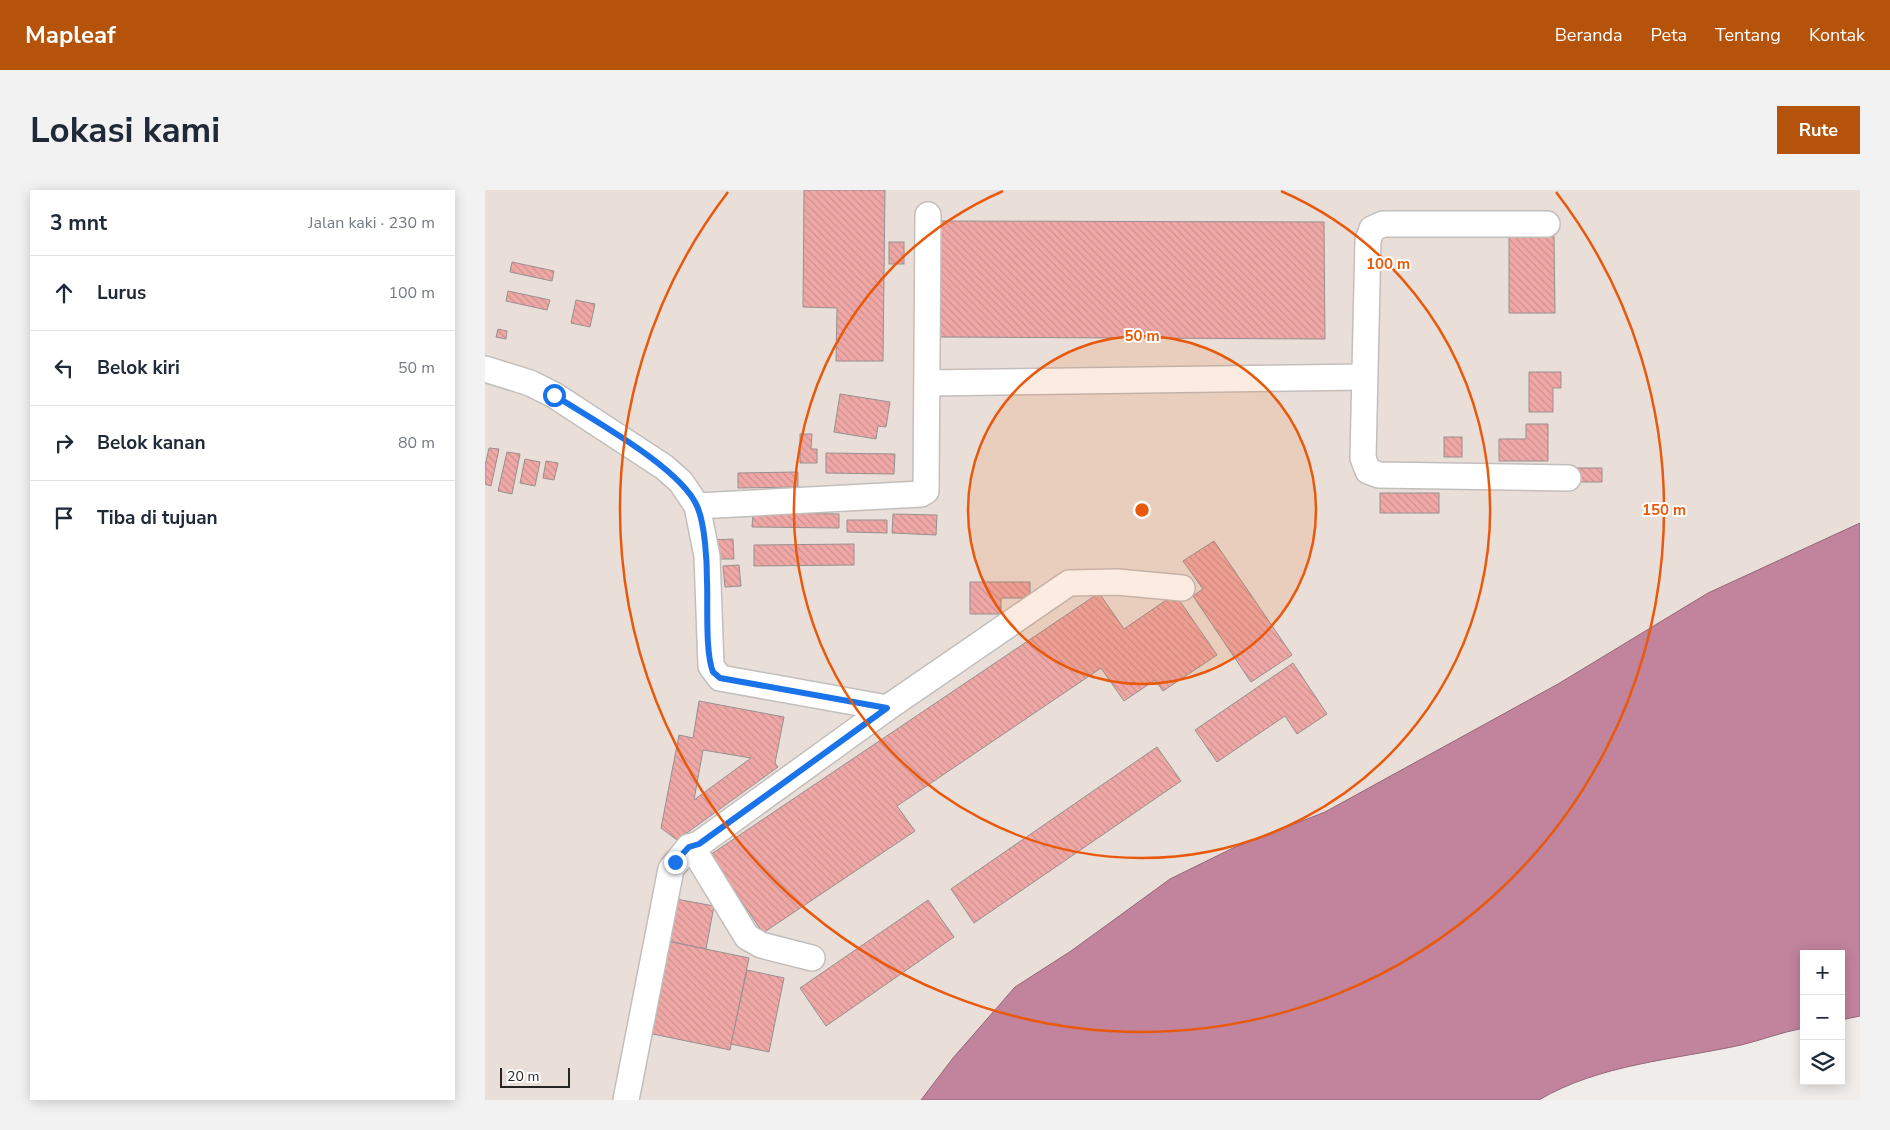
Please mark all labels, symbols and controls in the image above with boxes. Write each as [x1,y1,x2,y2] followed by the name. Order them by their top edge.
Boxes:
[25,19,116,51] text: Mapleaf
[1555,23,1623,47] text: Beranda
[1651,23,1687,47] text: Peta
[1715,23,1781,47] text: Tentang
[1809,23,1865,47] text: Kontak
[1777,106,1860,154] button: Rute
[30,107,220,154] text: Lokasi kami
[50,209,107,237] text: 3 mnt
[308,212,435,234] text: Jalan kaki · 230 m
[1366,254,1410,274] text: 100 m
[50,279,78,307] icon: ahead
[97,280,146,306] text: Lurus
[388,282,435,304] text: 100 m
[1124,326,1160,346] text: 50 m
[50,354,78,382] icon: left
[97,355,180,381] text: Belok kiri
[398,357,435,379] text: 50 m
[543,384,566,407] route start
[50,429,78,457] icon: right
[97,430,206,456] text: Belok kanan
[398,432,435,454] text: 80 m
[1642,500,1686,520] text: 150 m
[1133,501,1151,519] centre of rings
[50,504,78,532] icon: arrive
[97,505,218,531] text: Tiba di tujuan
[664,851,687,874] route end
[1800,950,1845,1085] map controls
[1800,950,1845,995] button: +
[1800,995,1845,1040] button: −
[1800,1040,1845,1085] button: layers
[500,1065,570,1088] scale bar
[507,1067,539,1086] text: 20 m

